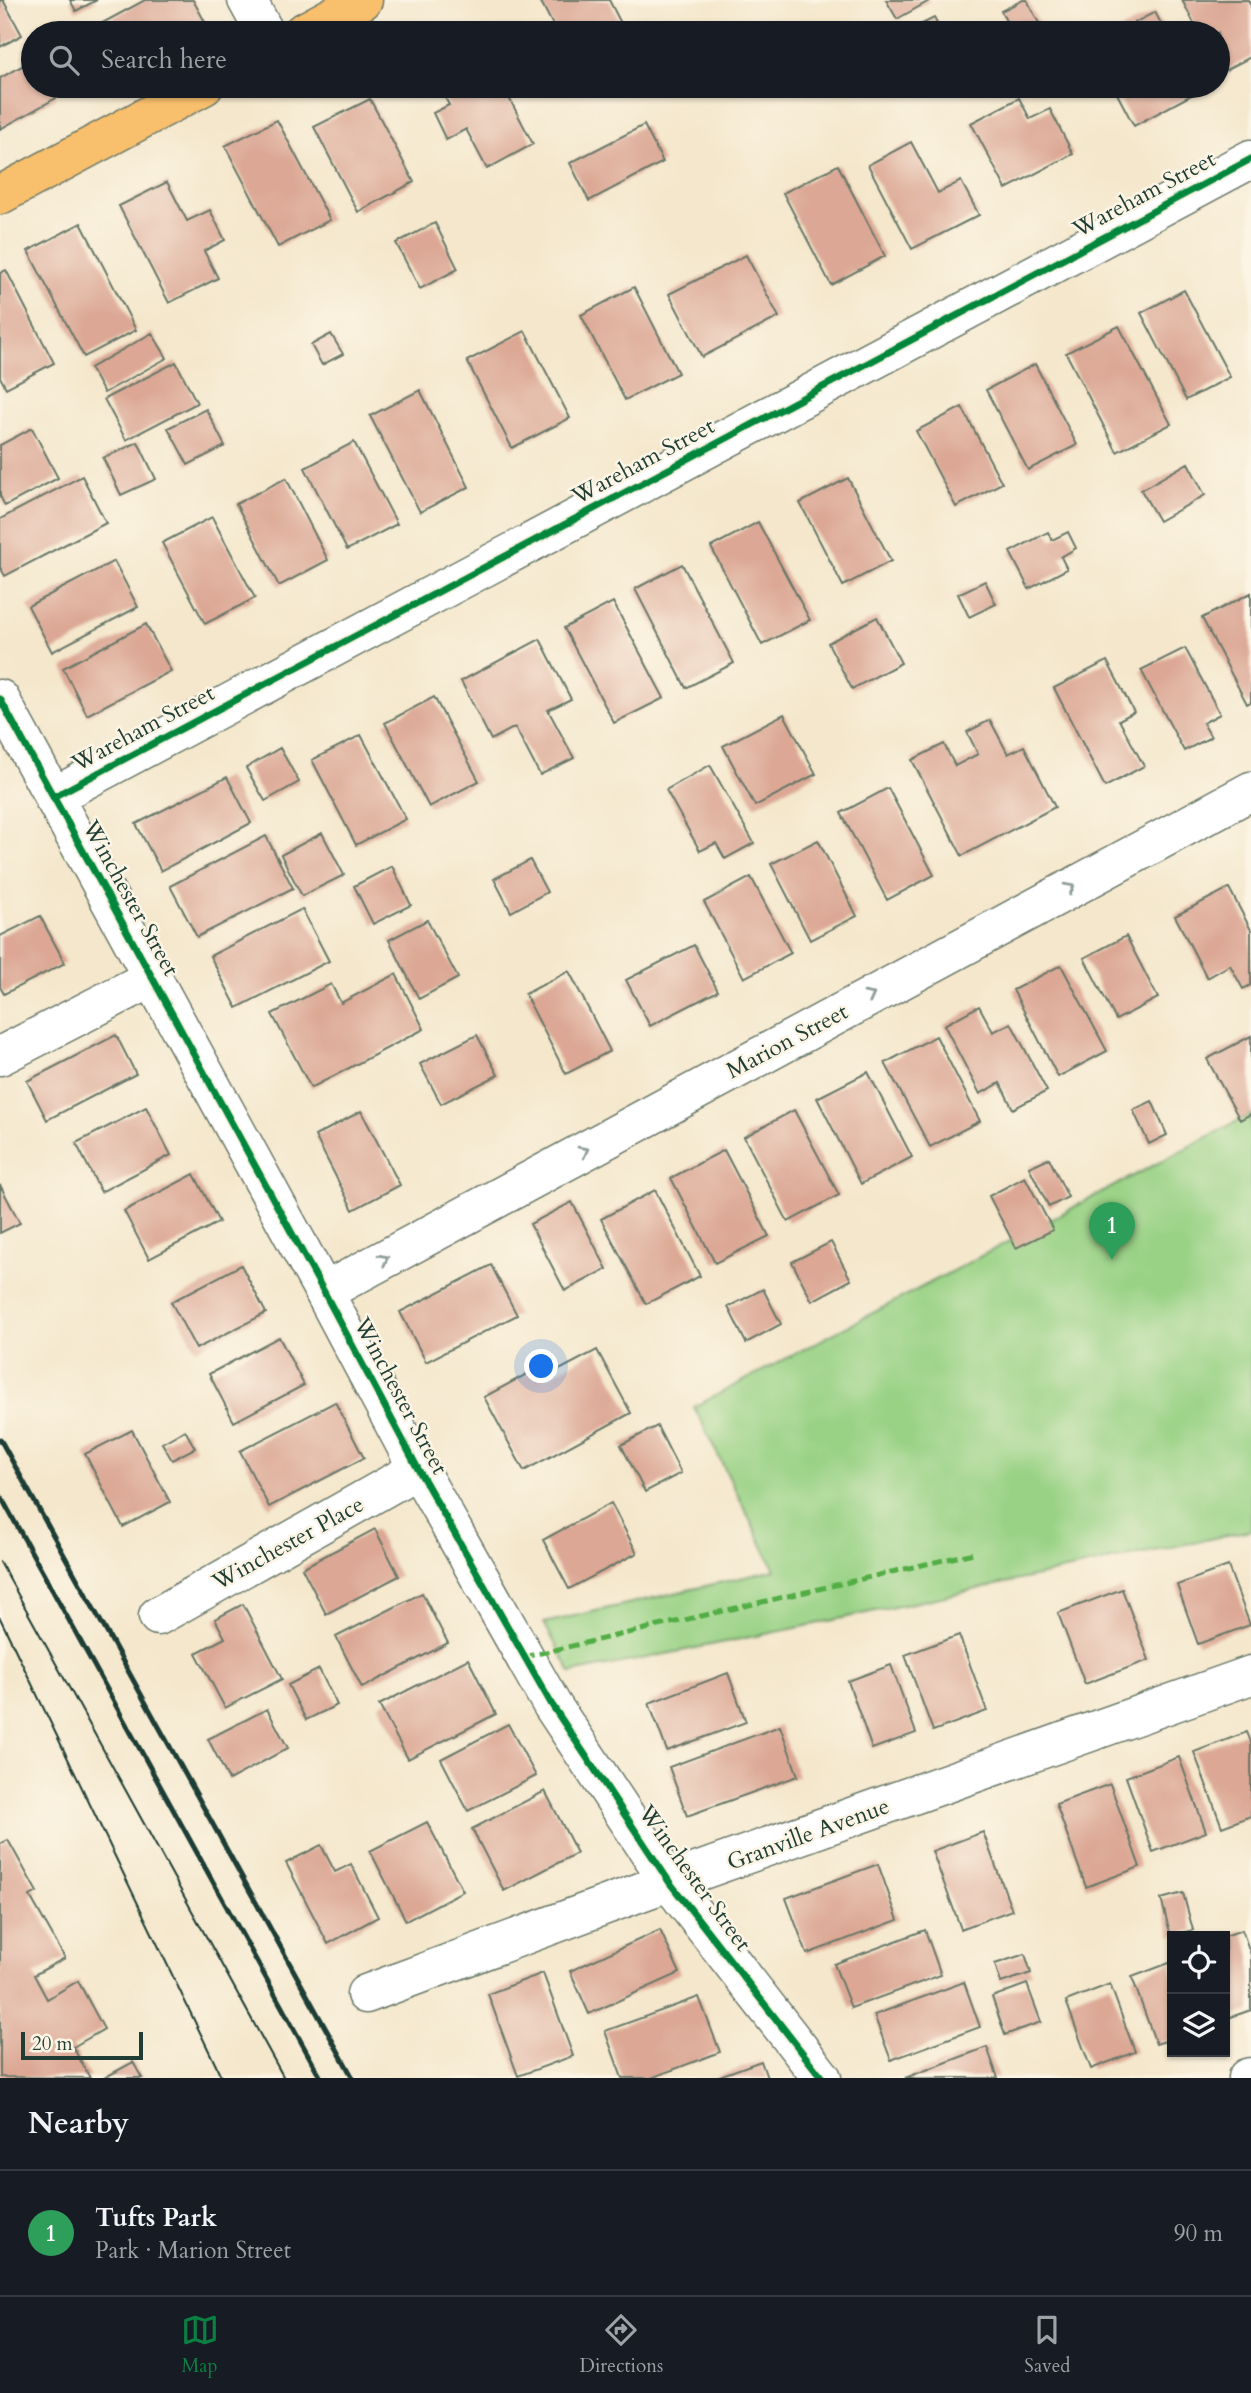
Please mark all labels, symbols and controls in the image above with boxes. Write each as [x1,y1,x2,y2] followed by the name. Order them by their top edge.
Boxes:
[21,21,1230,98] search box
[45,41,83,79] icon: search
[101,42,227,77] text: Search here
[1066,143,1221,245] street label: Wareham Street
[565,410,720,512] street label: Wareham Street
[65,677,220,779] street label: Wareham Street
[75,814,187,982] street label: Winchester Street
[1063,883,1076,896] one-way arrow
[863,991,875,1005] one-way arrow
[721,996,853,1086] street label: Marion Street
[577,1146,589,1159] one-way arrow
[1089,1202,1135,1260] pin: 1
[377,1254,389,1268] one-way arrow
[346,1311,455,1480] street label: Winchester Street
[524,1349,558,1383] your location
[206,1489,369,1598] street label: Winchester Place
[723,1790,893,1878] street label: Granville Avenue
[631,1798,759,1957] street label: Winchester Street
[1167,1931,1230,2057] map controls
[1167,1931,1230,1994] button: locate
[1167,1994,1230,2057] button: layers
[21,2029,144,2061] scale bar
[32,2031,73,2057] text: 20 m
[28,2103,129,2144] text: Nearby
[95,2200,217,2235] text: Tufts Park
[45,2218,57,2249] text: 1
[1174,2218,1223,2249] text: 90 m
[95,2235,291,2266] text: Park · Marion Street
[181,2311,219,2379] tab: Map
[580,2311,663,2379] tab: Directions
[1024,2311,1070,2379] tab: Saved

